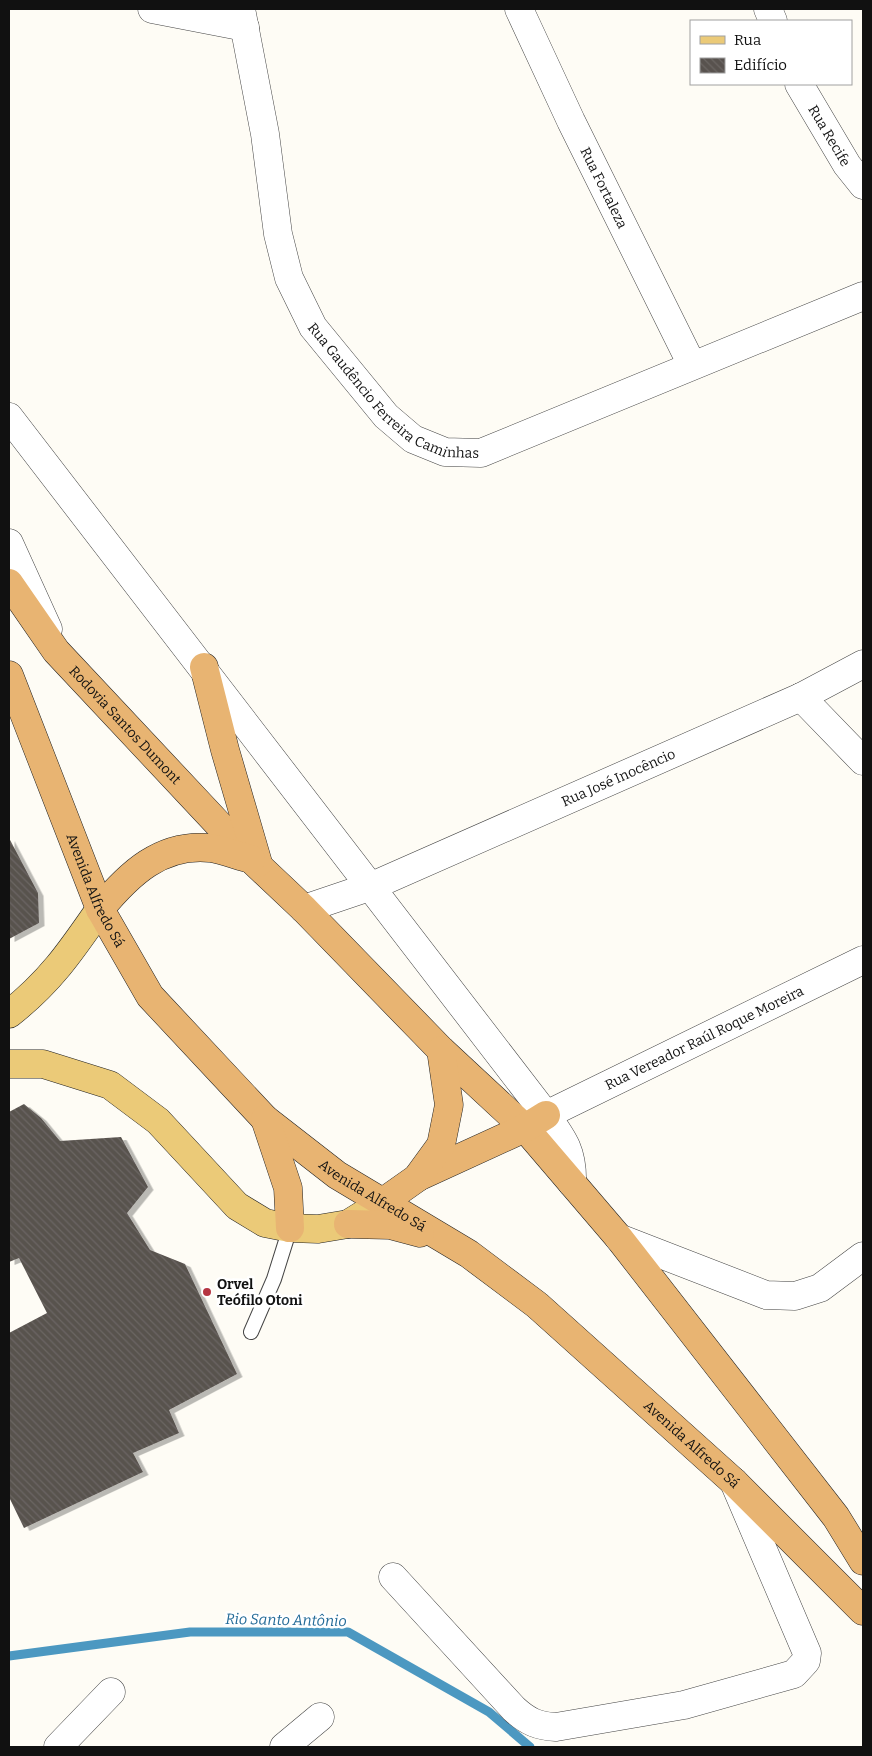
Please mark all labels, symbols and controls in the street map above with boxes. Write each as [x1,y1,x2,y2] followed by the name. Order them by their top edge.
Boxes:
[690,20,852,85] legend
[734,31,761,49] text: Rua
[734,56,787,74] text: Edifício
[805,102,854,169] street label: Rua Recife
[577,144,632,231] street label: Rua Fortaleza
[304,319,479,461] street label: Rua Gaudêncio Ferreira Caminhas
[66,662,185,788] street label: Rodovia Santos Dumont
[559,745,678,810] street label: Rua José Inocêncio
[63,831,129,950] street label: Avenida Alfredo Sá
[602,982,807,1093] street label: Rua Vereador Raúl Roque Moreira
[316,1156,430,1235] street label: Avenida Alfredo Sá
[217,1276,303,1309] place label: Orvel Teófilo Otoni
[201,1286,213,1298] marker: Orvel Teófilo Otoni
[640,1397,744,1492] street label: Avenida Alfredo Sá
[225,1610,347,1630] water label: Rio Santo Antônio

